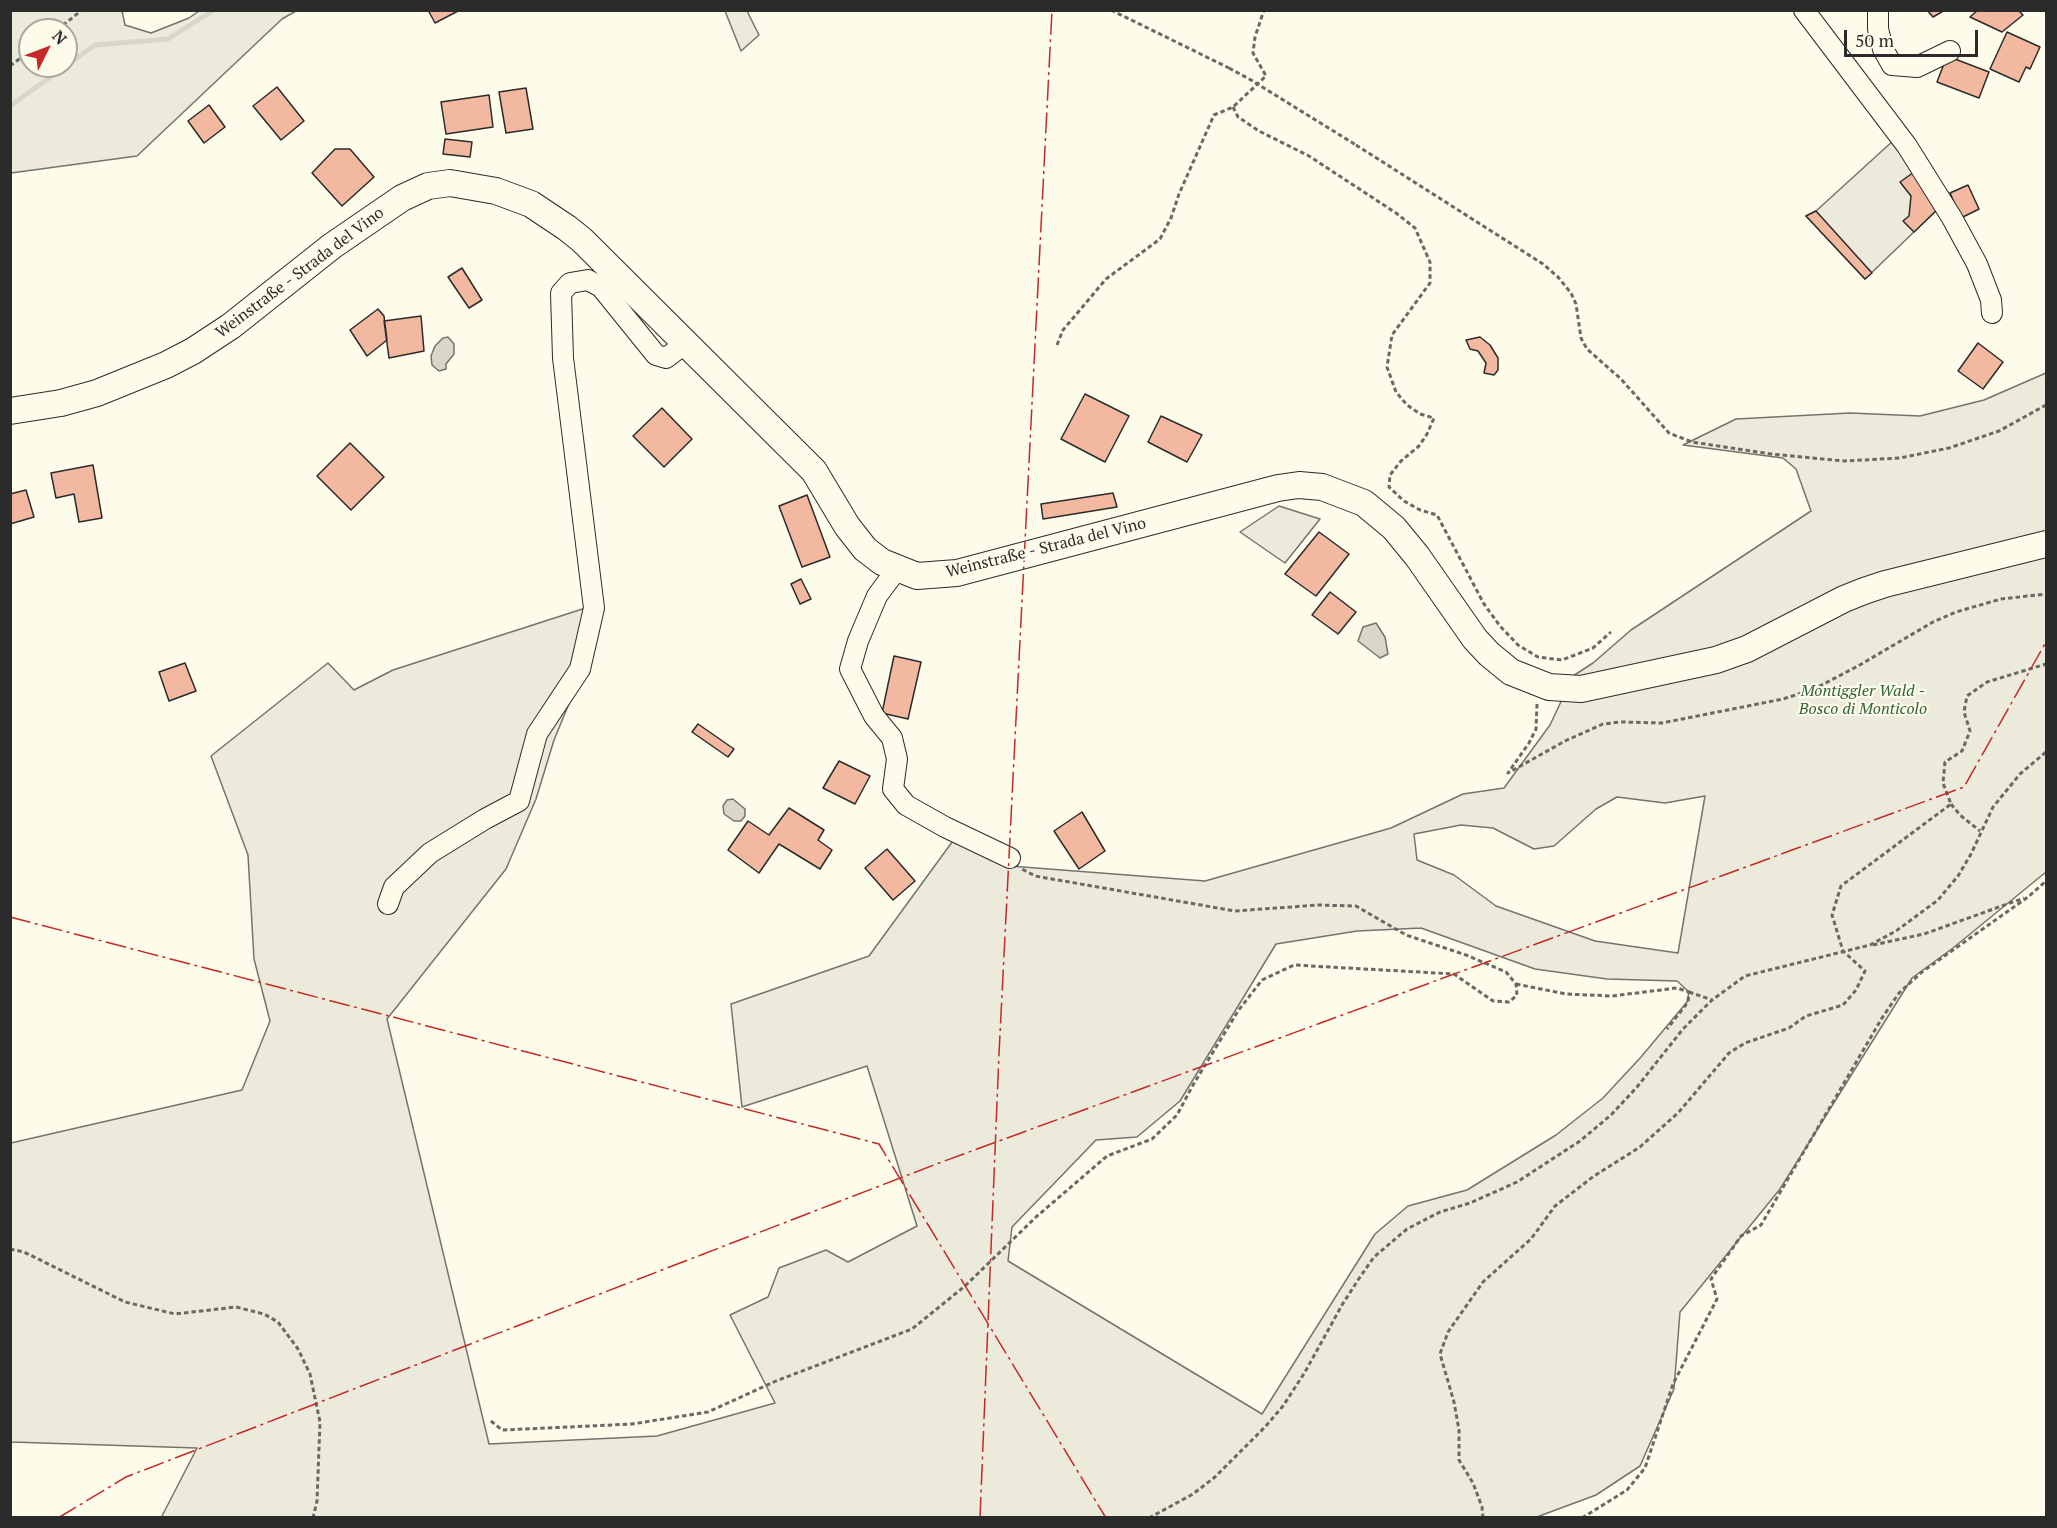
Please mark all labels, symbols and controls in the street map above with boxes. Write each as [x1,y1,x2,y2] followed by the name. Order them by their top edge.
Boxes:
[18,18,78,78] north arrow
[1847,18,1980,56] scale bar
[48,25,72,49] text: N
[1855,28,1894,52] text: 50 m
[212,203,388,343] street label: Weinstraße - Strada del Vino
[944,514,1148,582] street label: Weinstraße - Strada del Vino
[1799,681,1927,719] park label: Montiggler Wald - Bosco di Monticolo

